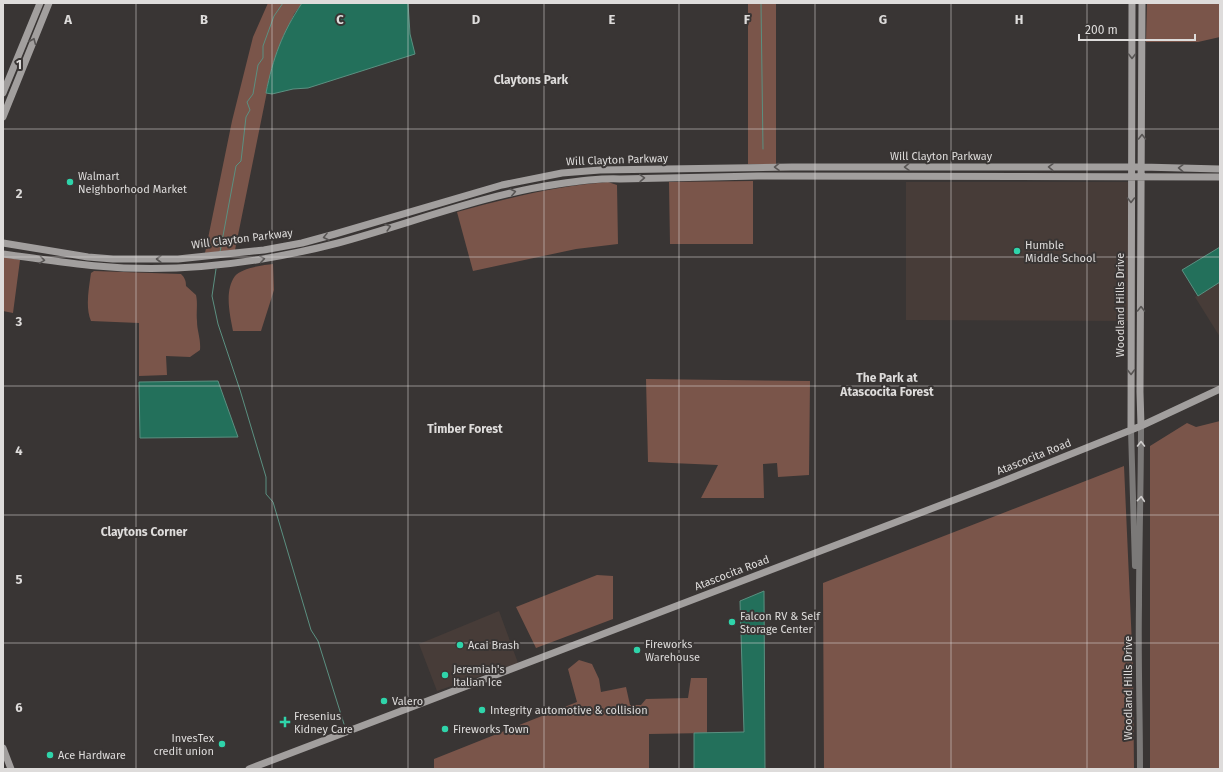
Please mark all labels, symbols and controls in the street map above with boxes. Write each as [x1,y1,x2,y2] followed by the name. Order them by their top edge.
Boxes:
[63,12,72,27] text: A
[200,12,208,27] text: B
[336,12,344,27] text: C
[472,12,481,27] text: D
[609,12,616,27] text: E
[744,12,751,27] text: F
[879,12,887,27] text: G
[1015,12,1023,27] text: H
[1079,16,1195,42] scale bar
[1085,23,1118,37] text: 200 m
[28,38,36,46] one-way arrow
[1128,53,1136,59] one-way arrow
[16,57,22,72] text: 1
[494,73,569,87] district label: Claytons Park
[1138,134,1146,140] one-way arrow
[890,150,993,163] street label: Will Clayton Parkway
[566,152,669,168] street label: Will Clayton Parkway
[774,163,780,171] one-way arrow
[904,163,910,171] one-way arrow
[1048,163,1054,172] one-way arrow
[1178,164,1184,172] one-way arrow
[78,170,187,196] place label: Walmart Neighborhood Market
[639,174,645,183] one-way arrow
[65,177,75,187] marker: Walmart Neighborhood Market
[16,186,23,201] text: 2
[510,188,516,196] one-way arrow
[1127,197,1136,203] one-way arrow
[384,223,391,232] one-way arrow
[190,226,294,252] street label: Will Clayton Parkway
[323,232,329,240] one-way arrow
[1025,239,1096,265] place label: Humble Middle School
[1012,246,1022,256] marker: Humble Middle School
[1114,253,1127,357] street label: Woodland Hills Drive
[38,255,45,264] one-way arrow
[156,255,162,263] one-way arrow
[259,255,265,264] one-way arrow
[1137,306,1145,312] one-way arrow
[15,314,23,329] text: 3
[1127,369,1135,375] one-way arrow
[839,371,934,399] district label: The Park at Atascocita Forest
[427,422,503,436] district label: Timber Forest
[995,436,1073,478] street label: Atascocita Road
[1137,441,1145,447] one-way arrow
[15,443,23,458] text: 4
[1136,496,1145,502] one-way arrow
[101,525,188,539] district label: Claytons Corner
[693,553,771,593] street label: Atascocita Road
[16,572,23,587] text: 5
[740,610,821,636] place label: Falcon RV & Self Storage Center
[727,617,737,627] marker: Falcon RV & Self Storage Center
[1122,636,1135,740] street label: Woodland Hills Drive
[645,638,700,664] place label: Fireworks Warehouse
[468,639,519,652] place label: Acai Brash
[455,640,465,650] marker: Acai Brash
[632,645,642,655] marker: Fireworks Warehouse
[453,663,505,689] place label: Jeremiah's Italian Ice
[440,670,450,680] marker: Jeremiah's Italian Ice
[392,695,423,708] place label: Valero
[379,696,389,706] marker: Valero
[15,700,23,715] text: 6
[490,704,648,717] place label: Integrity automotive & collision
[477,705,487,715] marker: Integrity automotive & collision
[294,710,353,736] place label: Fresenius Kidney Care
[279,716,291,728] marker: Fresenius Kidney Care
[453,723,529,736] place label: Fireworks Town
[440,724,450,734] marker: Fireworks Town
[153,732,215,758] place label: InvesTex credit union
[217,739,227,749] marker: InvesTex credit union
[58,749,126,762] place label: Ace Hardware
[45,750,55,760] marker: Ace Hardware

